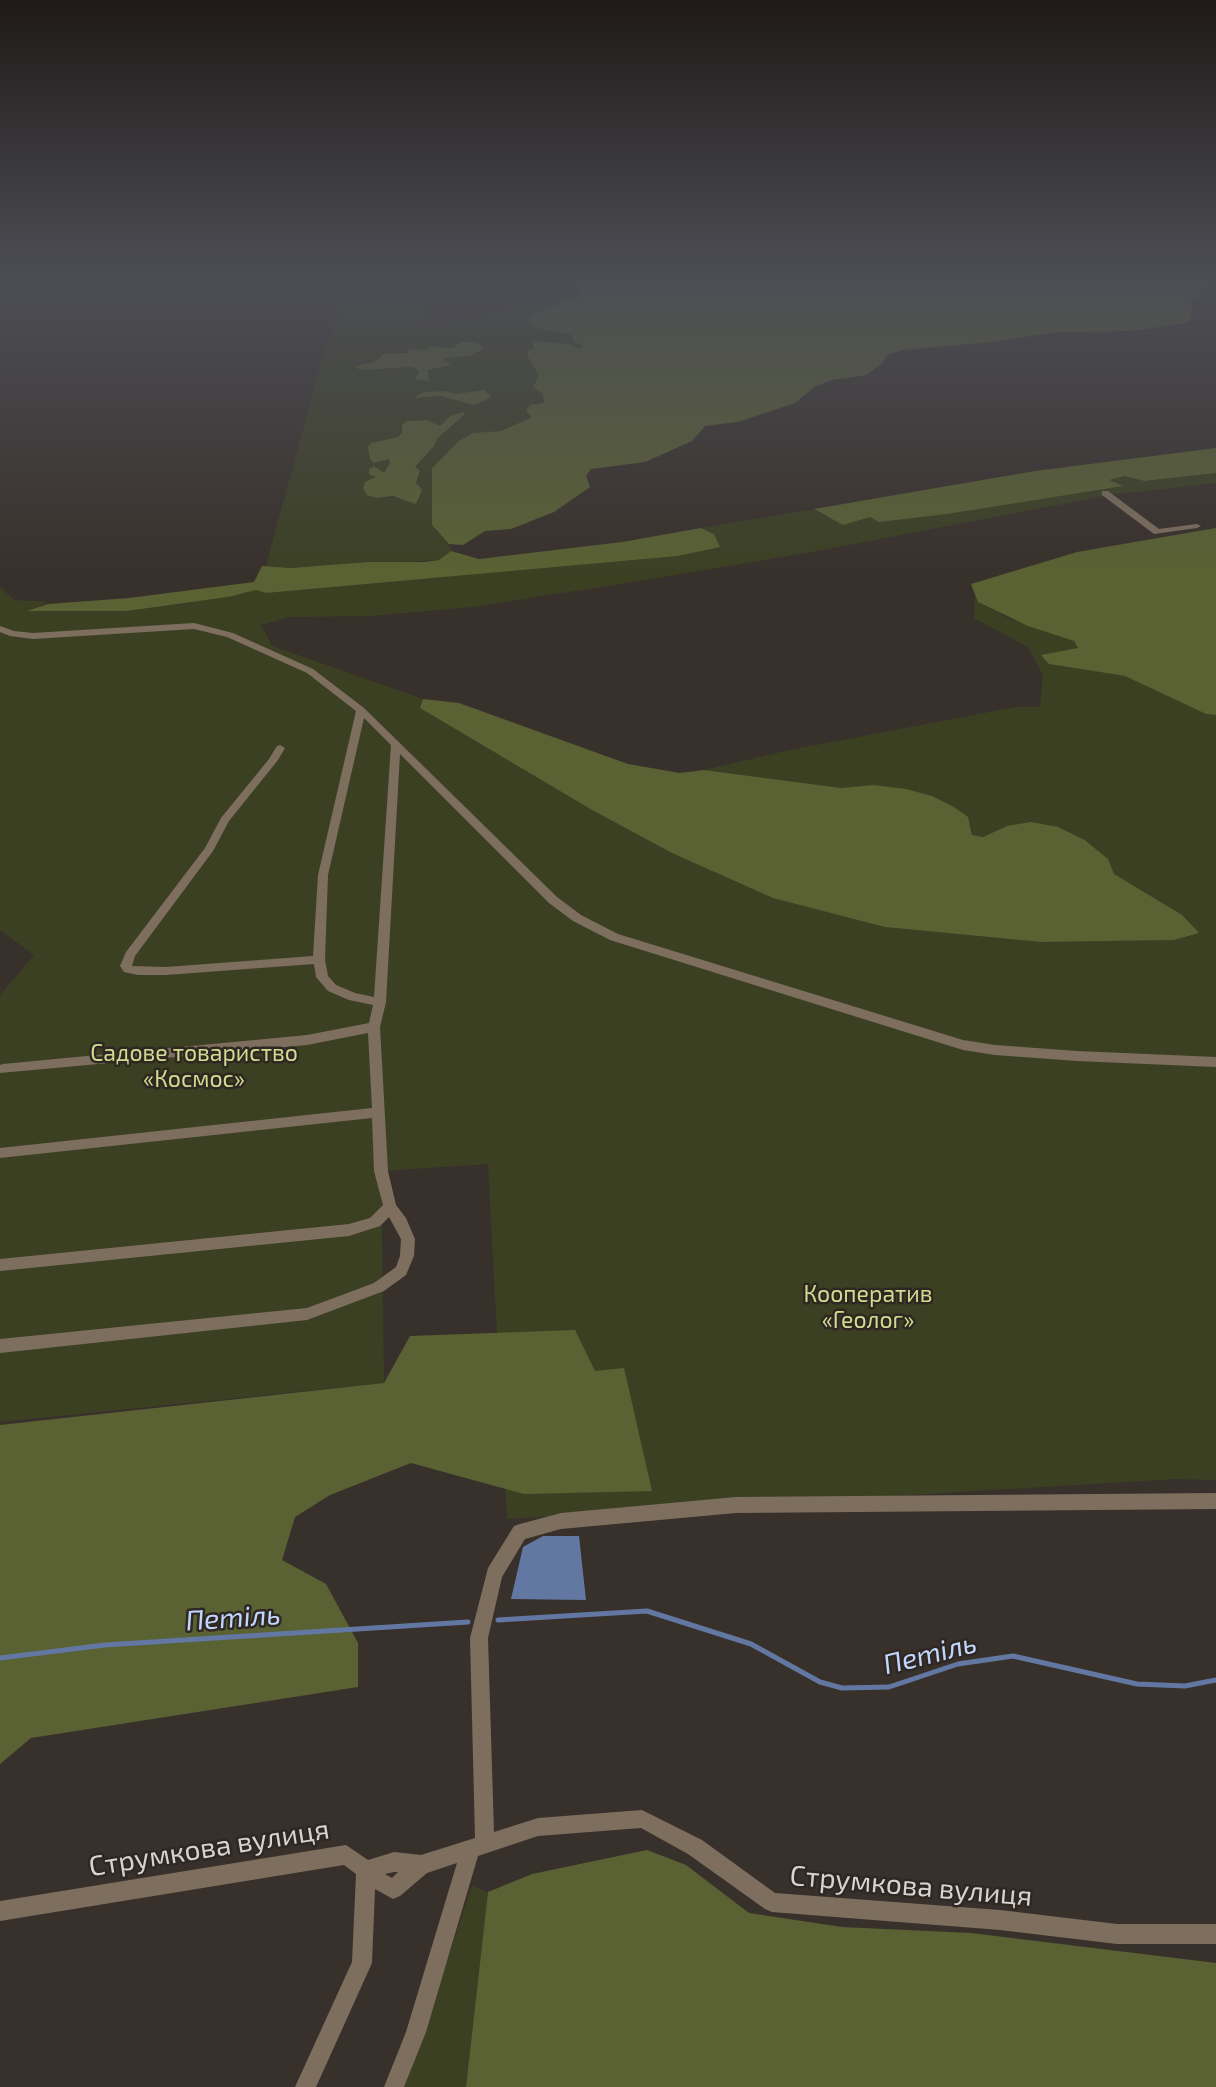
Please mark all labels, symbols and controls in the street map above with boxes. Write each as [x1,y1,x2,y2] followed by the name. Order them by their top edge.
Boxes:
[90,1039,298,1093] park label: Садове товариство «Космос»
[803,1280,933,1334] park label: Кооператив «Геолог»
[184,1598,282,1638] water label: Петіль
[880,1626,980,1682] water label: Петіль
[86,1812,332,1884] street label: Струмкова вулиця
[788,1859,1034,1913] street label: Струмкова вулиця

